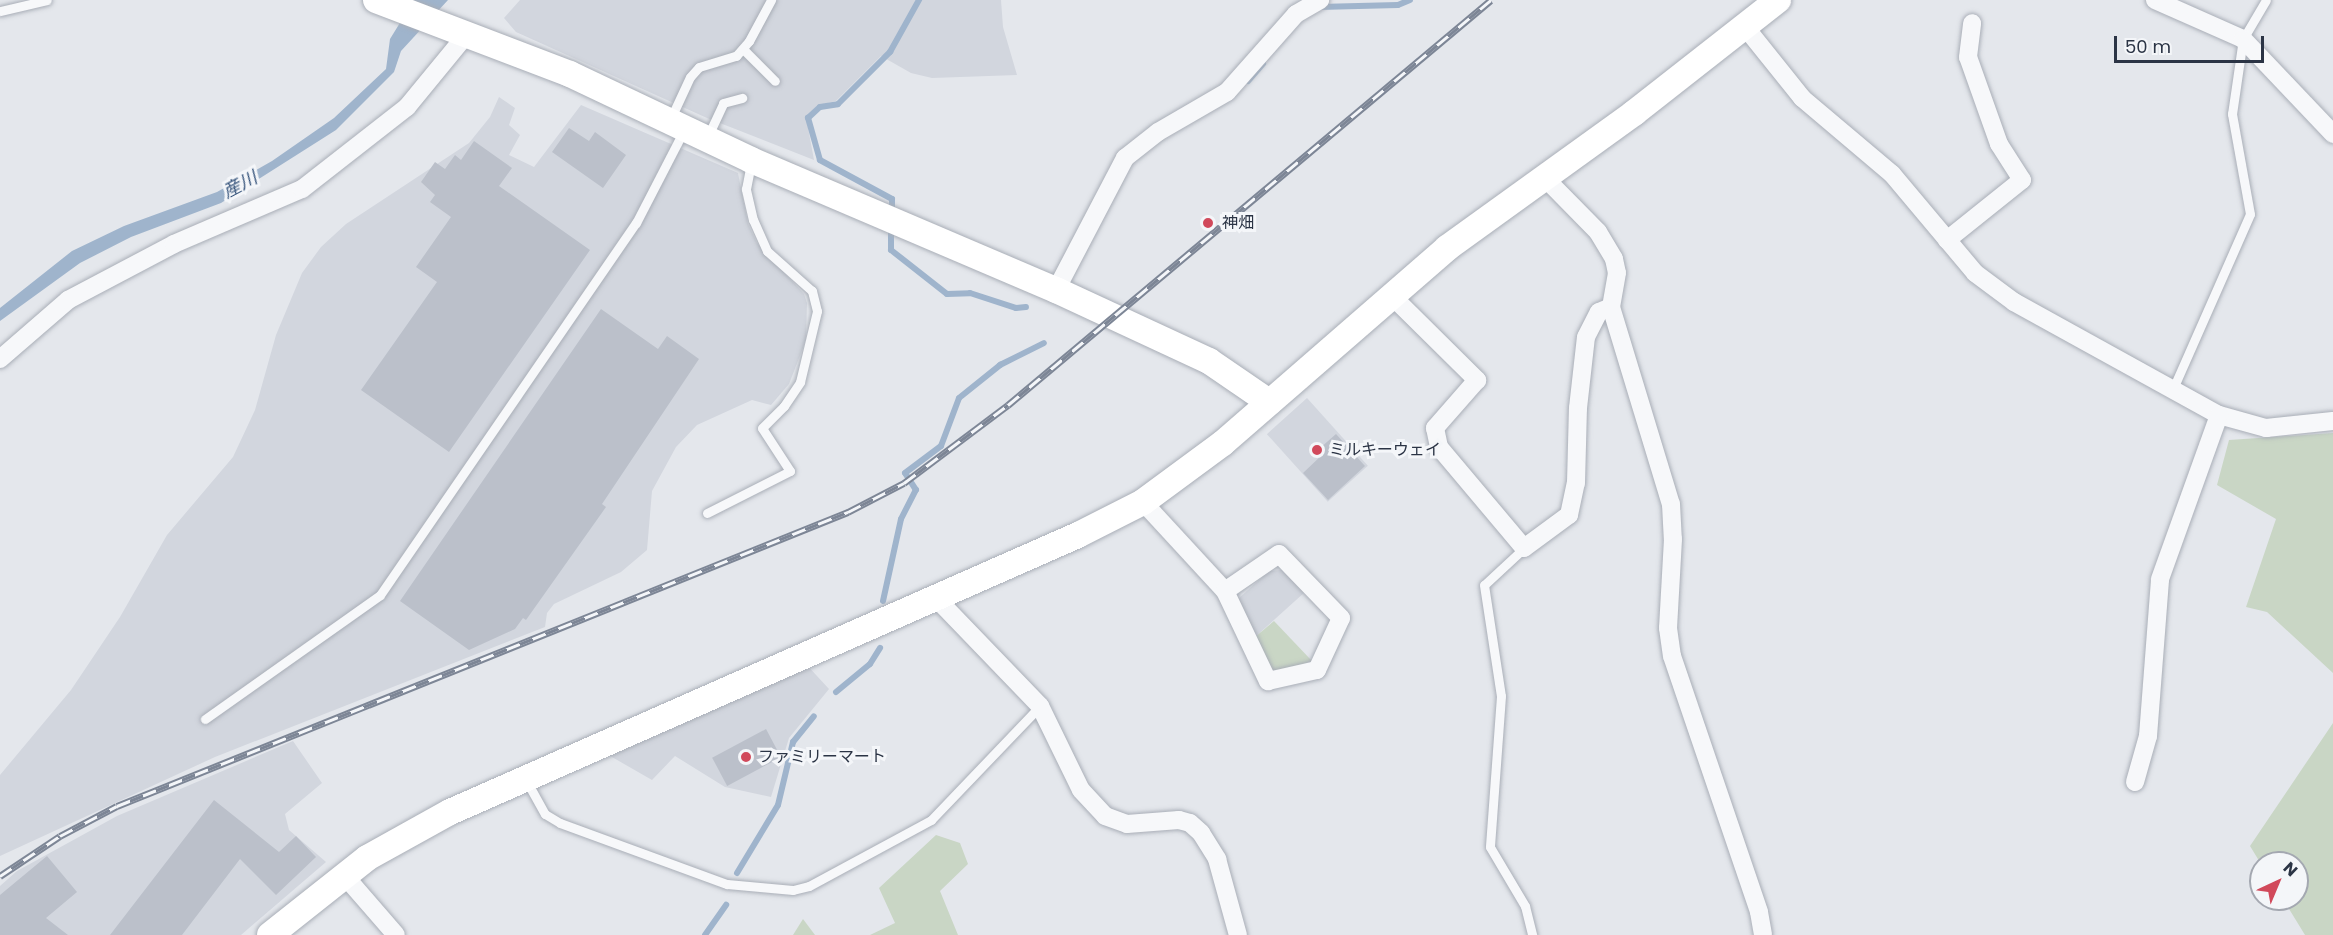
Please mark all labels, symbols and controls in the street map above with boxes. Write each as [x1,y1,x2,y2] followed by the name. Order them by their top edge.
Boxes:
[2117,24,2267,62] scale bar
[2125,34,2171,59] text: 50 m
[219,167,261,203] water label: 産川
[1222,213,1254,233] place label: 神畑
[1199,214,1217,232] marker: 神畑
[1329,440,1441,460] place label: ミルキーウェイ
[1310,443,1324,457] marker: ミルキーウェイ
[758,747,886,767] place label: ファミリーマート
[739,750,753,764] marker: ファミリーマート
[2249,851,2309,911] north arrow
[2278,857,2303,882] text: N

